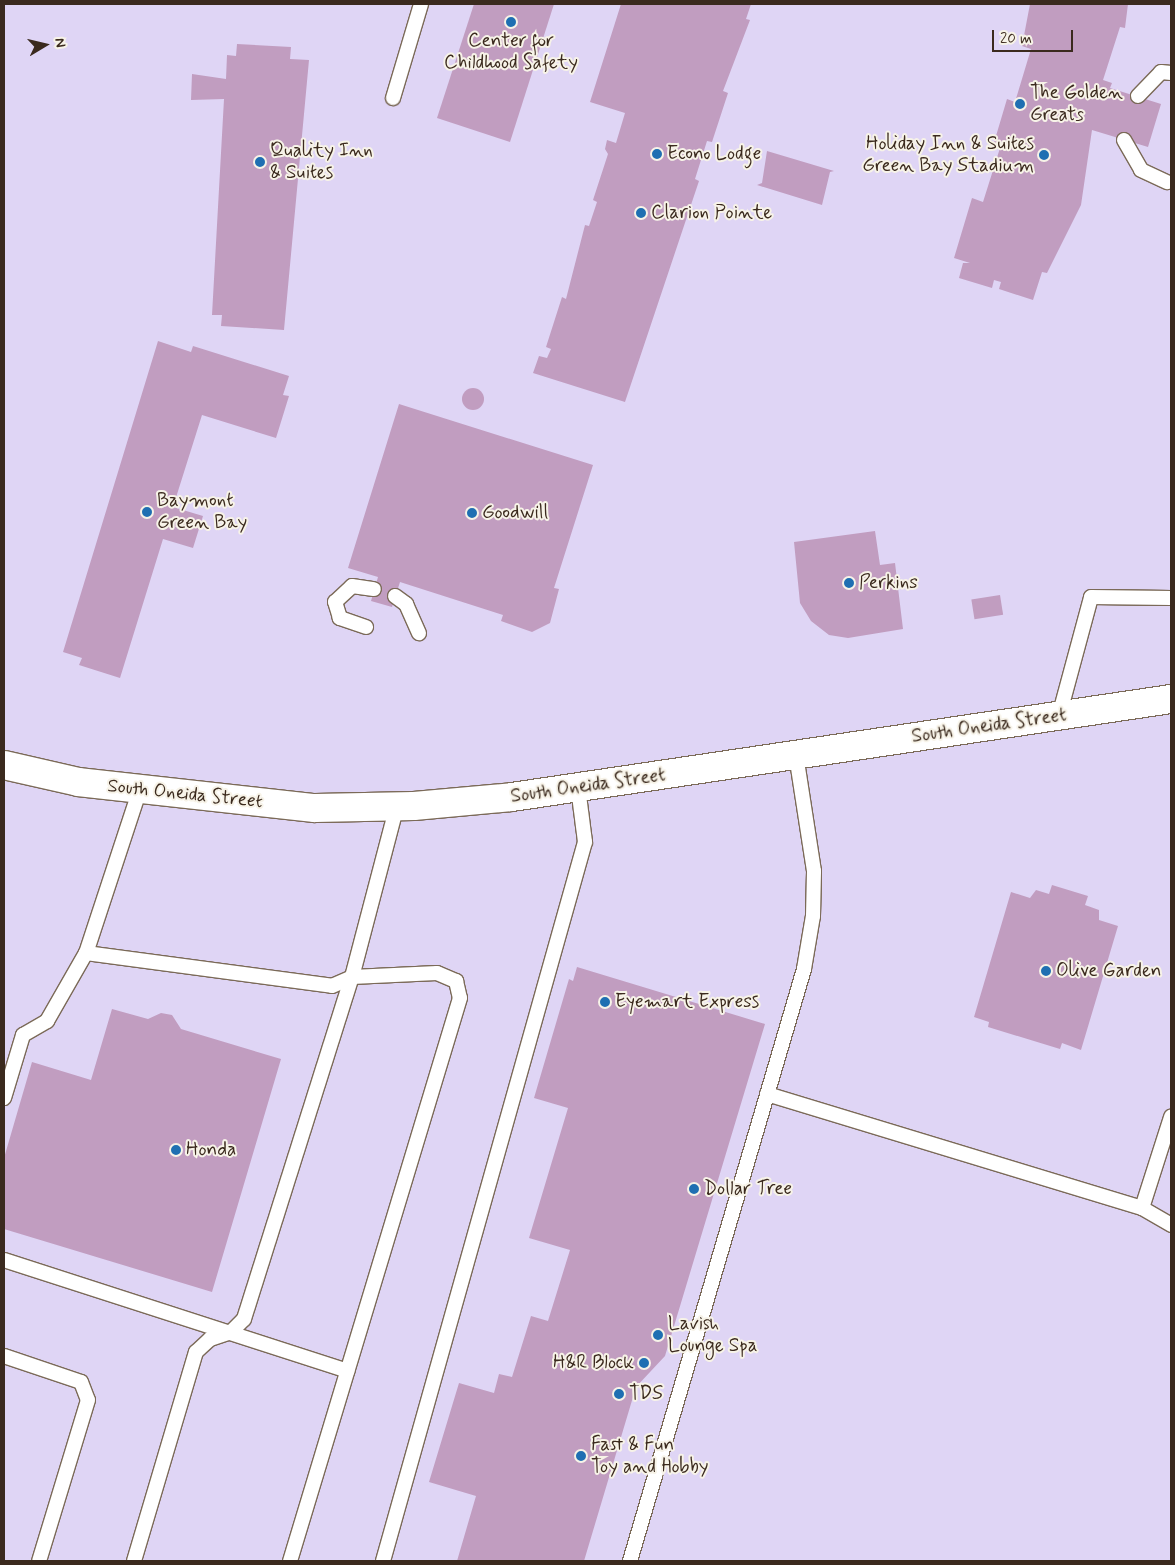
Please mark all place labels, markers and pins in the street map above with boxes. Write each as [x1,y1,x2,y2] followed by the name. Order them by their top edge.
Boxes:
[505,16,517,28] marker: Center for Childhood Safety
[444,30,578,74] place label: Center for Childhood Safety
[1030,82,1117,126] place label: The Golden Greats
[1014,98,1026,110] marker: The Golden Greats
[871,133,1034,177] place label: Holiday Inn & Suites Green Bay Stadium
[270,140,369,184] place label: Quality Inn & Suites
[667,143,763,165] place label: Econo Lodge
[651,148,663,160] marker: Econo Lodge
[1038,149,1050,161] marker: Holiday Inn & Suites Green Bay Stadium
[254,156,266,168] marker: Quality Inn & Suites
[651,202,764,224] place label: Clarion Pointe
[635,207,647,219] marker: Clarion Pointe
[157,490,246,534] place label: Baymont Green Bay
[482,502,548,524] place label: Goodwill
[141,506,153,518] marker: Baymont Green Bay
[466,507,478,519] marker: Goodwill
[859,572,918,594] place label: Perkins
[843,577,855,589] marker: Perkins
[1056,960,1160,982] place label: Olive Garden
[1040,965,1052,977] marker: Olive Garden
[615,991,763,1013] place label: Eyemart Express
[599,996,611,1008] marker: Eyemart Express
[186,1139,236,1161] place label: Honda
[170,1144,182,1156] marker: Honda
[704,1178,789,1200] place label: Dollar Tree
[688,1183,700,1195] marker: Dollar Tree
[668,1313,757,1357] place label: Lavish Lounge Spa
[652,1329,664,1341] marker: Lavish Lounge Spa
[553,1352,634,1374] place label: H&R Block
[638,1357,650,1369] marker: H&R Block
[629,1383,663,1405] place label: TDS
[613,1388,625,1400] marker: TDS
[591,1434,708,1478] place label: Fast & Fun Toy and Hobby
[575,1450,587,1462] marker: Fast & Fun Toy and Hobby

